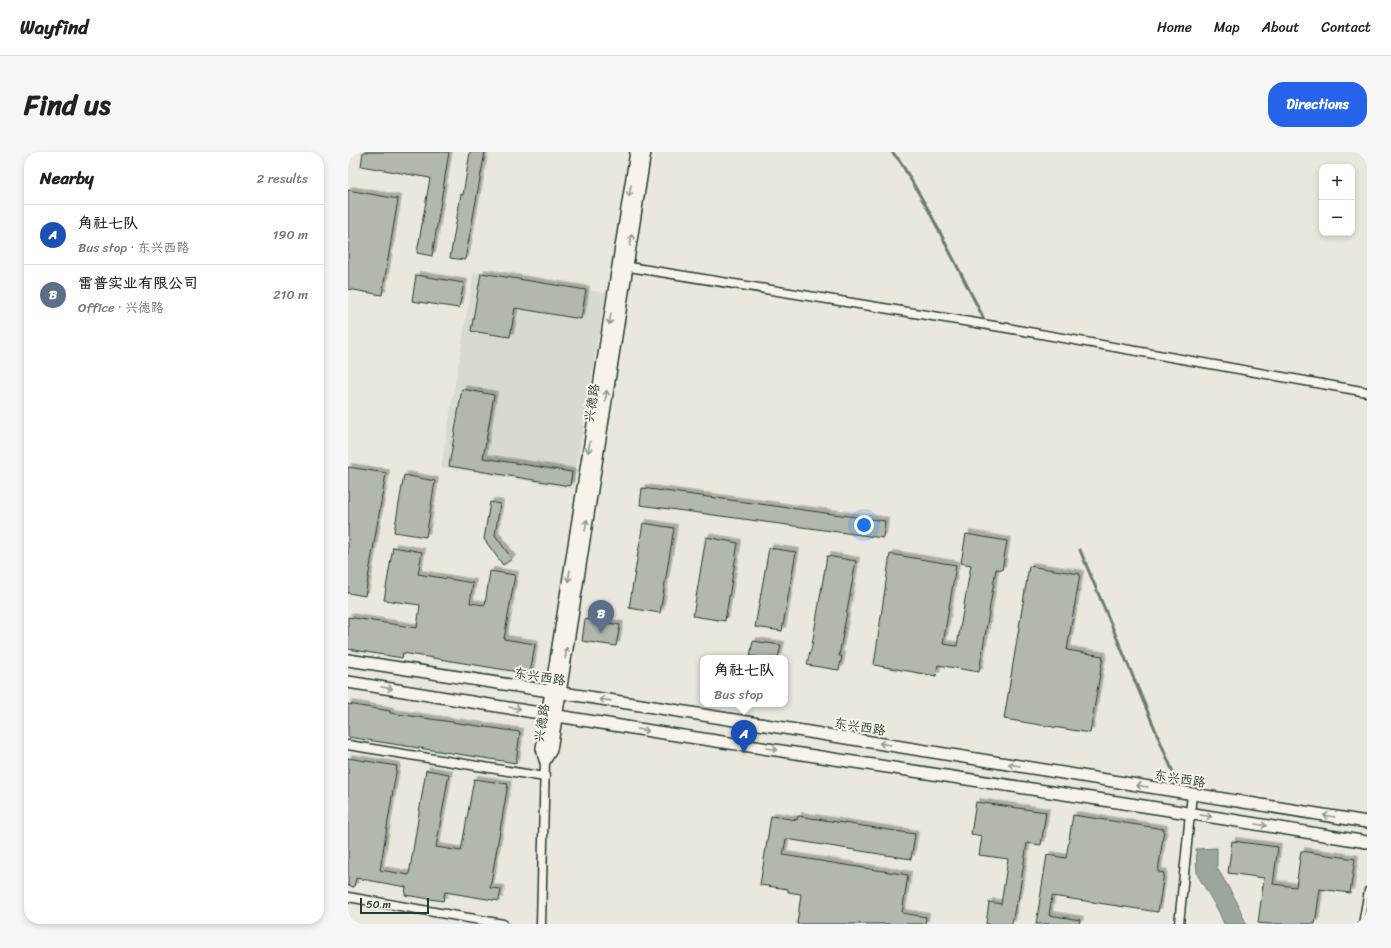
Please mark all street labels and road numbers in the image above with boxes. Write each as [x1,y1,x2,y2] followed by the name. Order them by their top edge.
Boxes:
[577,382,606,424] street label: 兴德路
[512,661,567,692] street label: 东兴西路
[527,702,556,744] street label: 兴德路
[832,711,887,742] street label: 东兴西路
[1152,763,1207,794] street label: 东兴西路

